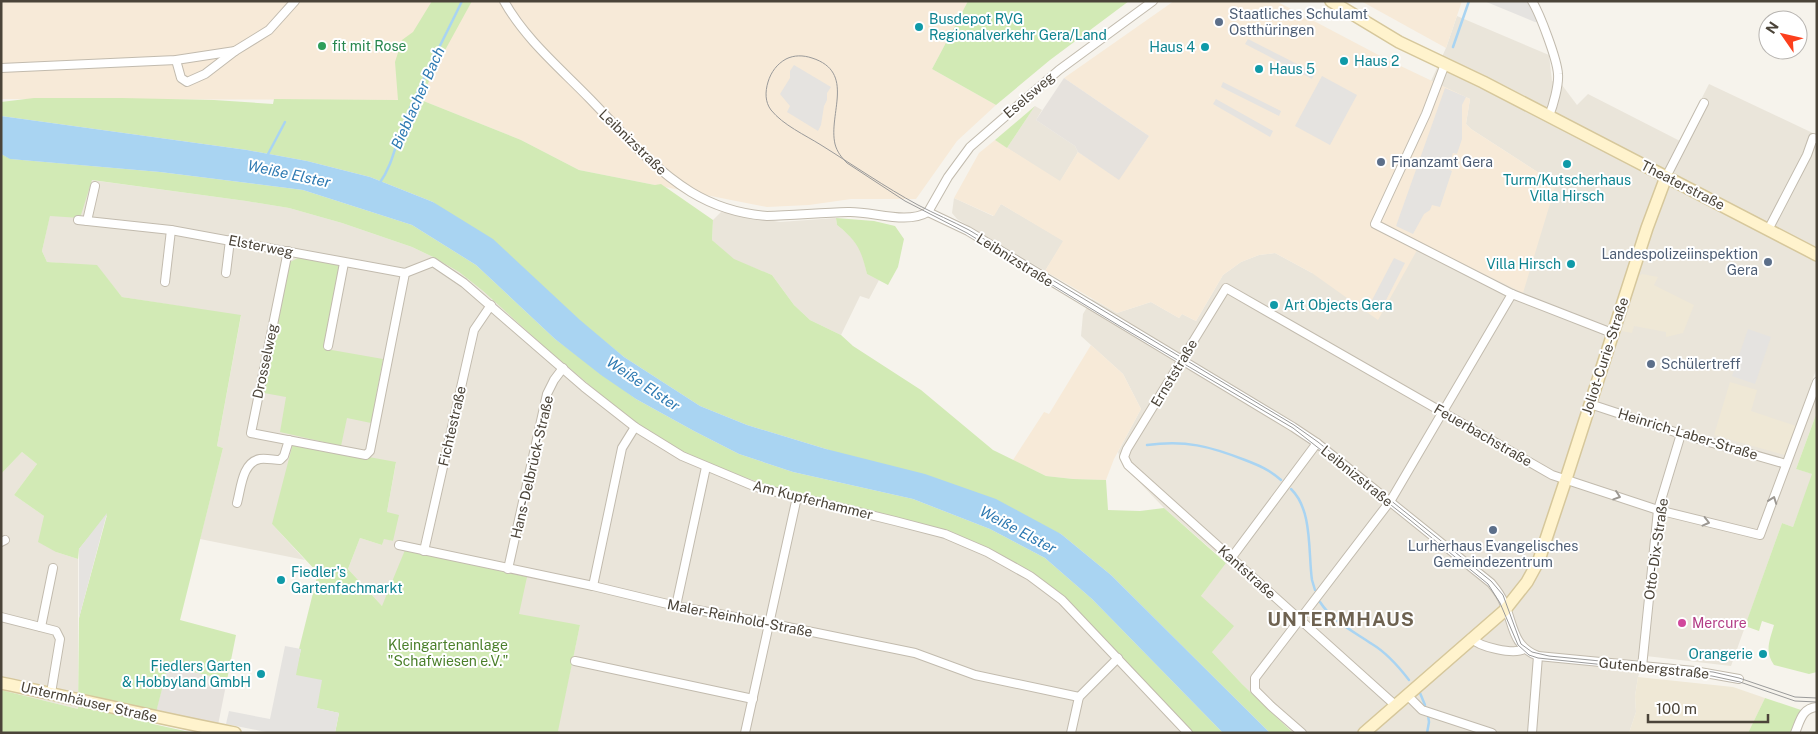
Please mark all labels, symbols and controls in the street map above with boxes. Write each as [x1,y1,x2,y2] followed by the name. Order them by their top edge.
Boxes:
[1229,6,1368,38] place label: Staatliches Schulamt Ostthüringen
[1758,10,1808,60] north arrow
[929,11,1107,43] place label: Busdepot RVG Regionalverkehr Gera/Land
[1213,16,1225,28] marker: Staatliches Schulamt Ostthüringen
[1763,19,1782,37] text: N
[913,21,925,33] marker: Busdepot RVG Regionalverkehr Gera/Land
[332,38,406,54] place label: fit mit Rose
[1149,39,1195,55] place label: Haus 4
[316,40,328,52] marker: fit mit Rose
[1199,41,1211,53] marker: Haus 4
[387,44,448,152] water label: Bieblacher Bach
[1354,53,1399,69] place label: Haus 2
[1338,55,1350,67] marker: Haus 2
[1269,61,1315,77] place label: Haus 5
[1253,63,1265,75] marker: Haus 5
[1000,68,1058,121] street label: Eselsweg
[596,106,670,178] street label: Leibnizstraße
[1391,154,1493,170] place label: Finanzamt Gera
[246,156,332,191] water label: Weiße Elster
[1375,156,1387,168] marker: Finanzamt Gera
[1638,157,1728,213] street label: Theaterstraße
[1561,158,1573,170] marker: Turm/Kutscherhaus Villa Hirsch
[1503,172,1631,204] place label: Turm/Kutscherhaus Villa Hirsch
[974,230,1056,290] street label: Leibnizstraße
[227,232,295,260] street label: Elsterweg
[1601,246,1758,278] place label: Landespolizeiinspektion Gera
[1486,256,1561,272] place label: Villa Hirsch
[1762,256,1774,268] marker: Landespolizeiinspektion Gera
[1565,258,1577,270] marker: Villa Hirsch
[1578,295,1632,417] street label: Joliot-Curie-Straße
[1284,297,1393,313] place label: Art Objects Gera
[1268,299,1280,311] marker: Art Objects Gera
[249,322,281,400] street label: Drosselweg
[1148,336,1200,410] street label: Ernststraße
[604,353,683,414] water label: Weiße Elster
[1661,356,1741,372] place label: Schülertreff
[1645,358,1657,370] marker: Schülertreff
[435,384,469,468] street label: Fichtestraße
[508,394,556,540] street label: Hans-Delbrück-Straße
[1431,400,1535,470] street label: Feuerbachstraße
[1616,405,1760,463] street label: Heinrich-Laber-Straße
[1318,442,1396,510] street label: Leibnizstraße
[751,477,875,523] street label: Am Kupferhammer
[1612,490,1621,500] one-way arrow
[1767,496,1777,504] one-way arrow
[1641,497,1671,601] street label: Otto-Dix-Straße
[977,502,1060,557] water label: Weiße Elster
[1701,516,1710,527] one-way arrow
[1487,524,1499,536] marker: Lurherhaus Evangelisches Gemeindezentrum
[1408,538,1578,570] place label: Lurherhaus Evangelisches Gemeindezentrum
[1215,542,1279,602] street label: Kantstraße
[291,564,403,596] place label: Fiedler's Gartenfachmarkt
[275,574,287,586] marker: Fiedler's Gartenfachmarkt
[666,596,814,640] street label: Maler-Reinhold-Straße
[1267,608,1415,630] district label: UNTERMHAUS
[1692,615,1747,631] place label: Mercure
[1676,617,1688,629] marker: Mercure
[388,637,508,669] park label: Kleingartenanlage "Schafwiesen e.V."
[1688,646,1753,662] place label: Orangerie
[1757,648,1769,660] marker: Orangerie
[1598,654,1710,682] street label: Gutenbergstraße
[122,658,251,690] place label: Fiedlers Garten & Hobbyland GmbH
[255,668,267,680] marker: Fiedlers Garten & Hobbyland GmbH
[19,678,159,726] street label: Untermhäuser Straße
[1648,692,1768,724] scale bar
[1656,700,1697,717] text: 100 m

